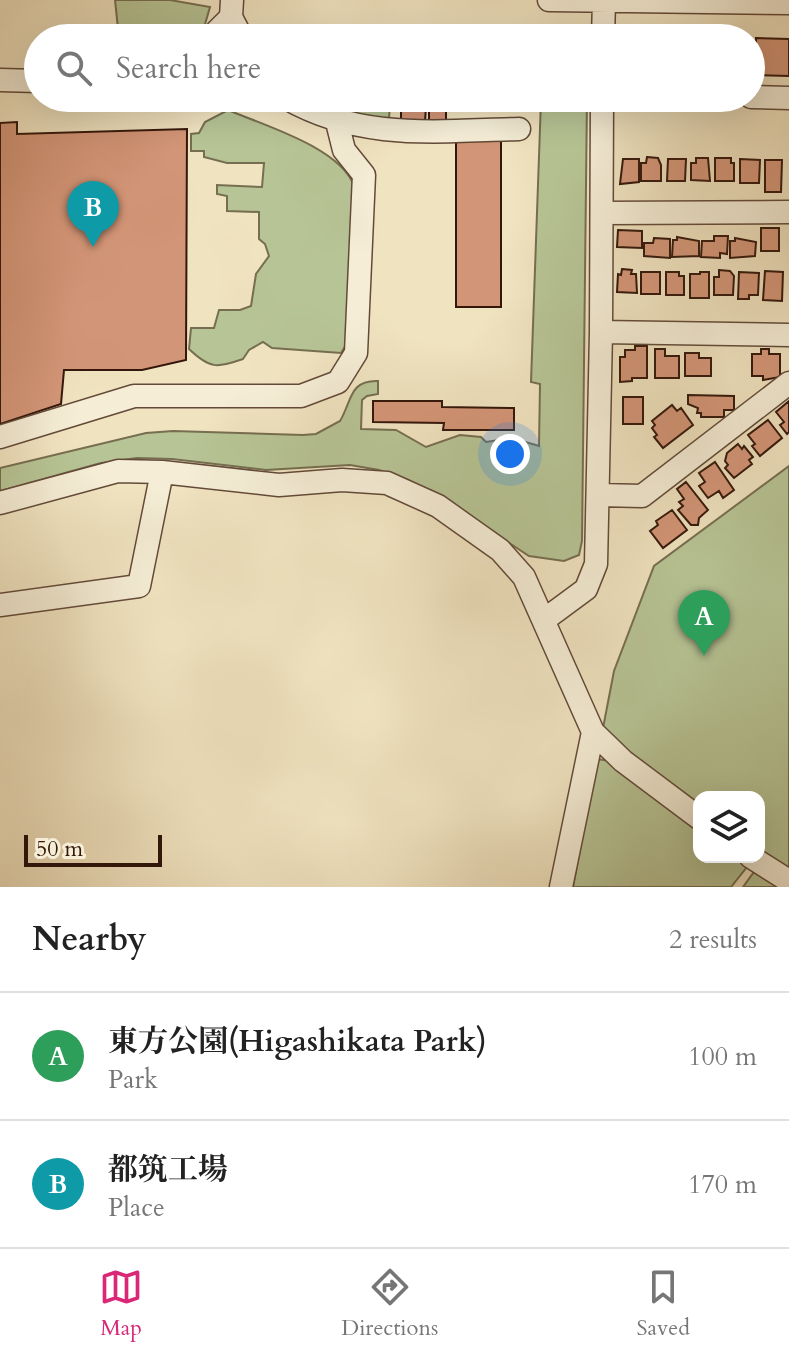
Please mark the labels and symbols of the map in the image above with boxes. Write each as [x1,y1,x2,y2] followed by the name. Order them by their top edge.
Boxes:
[67,181,119,247] pin: B
[490,434,530,474] your location
[678,590,730,656] pin: A
[24,831,162,867] scale bar

